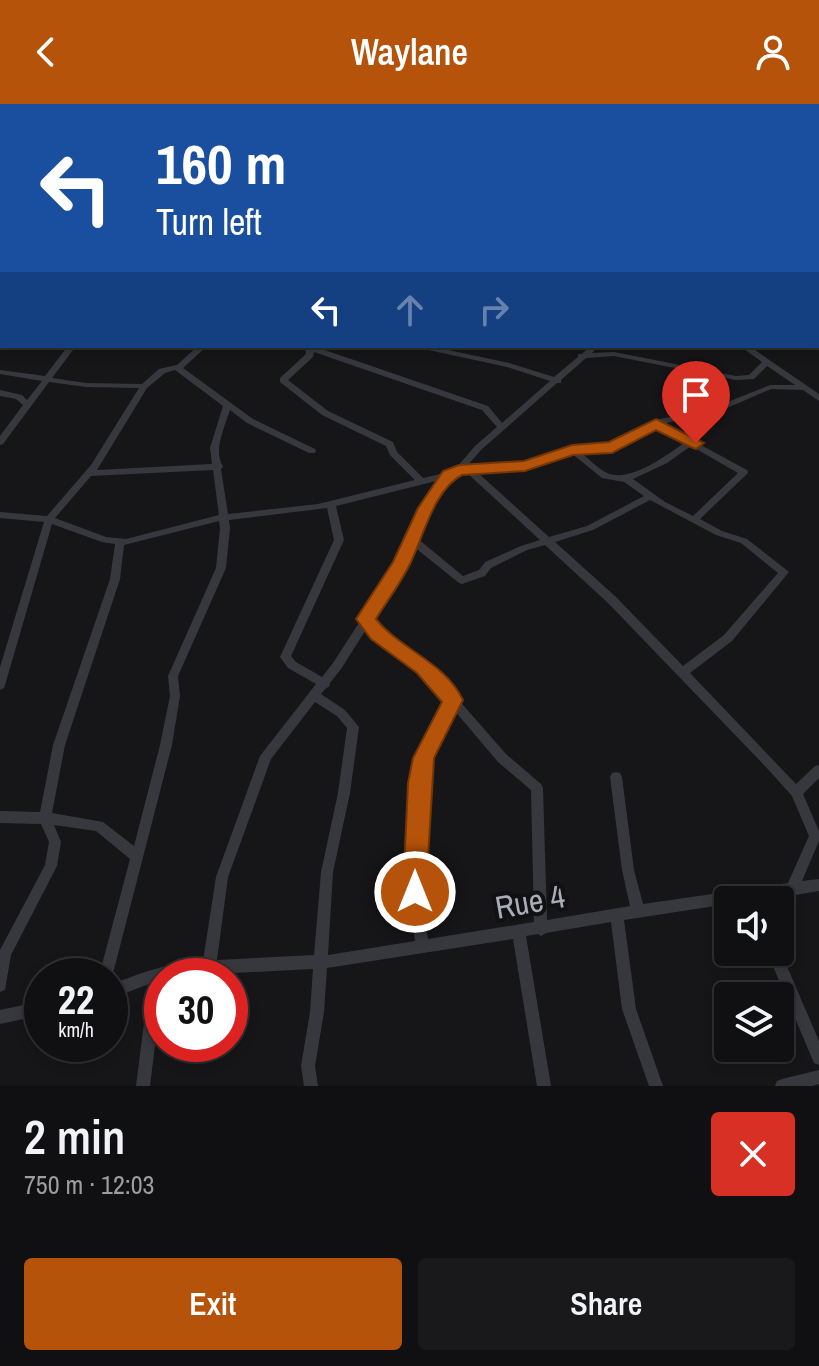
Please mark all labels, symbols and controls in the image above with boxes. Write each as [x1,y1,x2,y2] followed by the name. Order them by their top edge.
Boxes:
[351,28,468,76] text: Waylane
[24,30,68,74] icon: back
[751,30,795,74] icon: person
[156,126,286,201] text: 160 m
[24,136,128,240] icon: left
[156,198,262,246] text: Turn left
[304,288,348,332] icon: left
[388,288,432,332] icon: ahead
[472,288,516,332] icon: right
[662,361,730,443] pin
[674,373,718,417] icon: arrive
[373,850,457,934] position arrow
[492,874,568,929] street label: Rue 4
[714,886,794,1062] map controls
[714,886,794,966] button: sound
[144,958,248,1062] speed limit sign: 30
[58,973,94,1026] text: 22
[714,982,794,1062] button: layers
[58,1016,94,1043] text: km/h
[24,1104,125,1169] text: 2 min
[711,1112,795,1196] button: close
[24,1167,154,1202] text: 750 m · 12:03
[24,1258,402,1350] button: Exit
[418,1258,795,1350] button: Share

